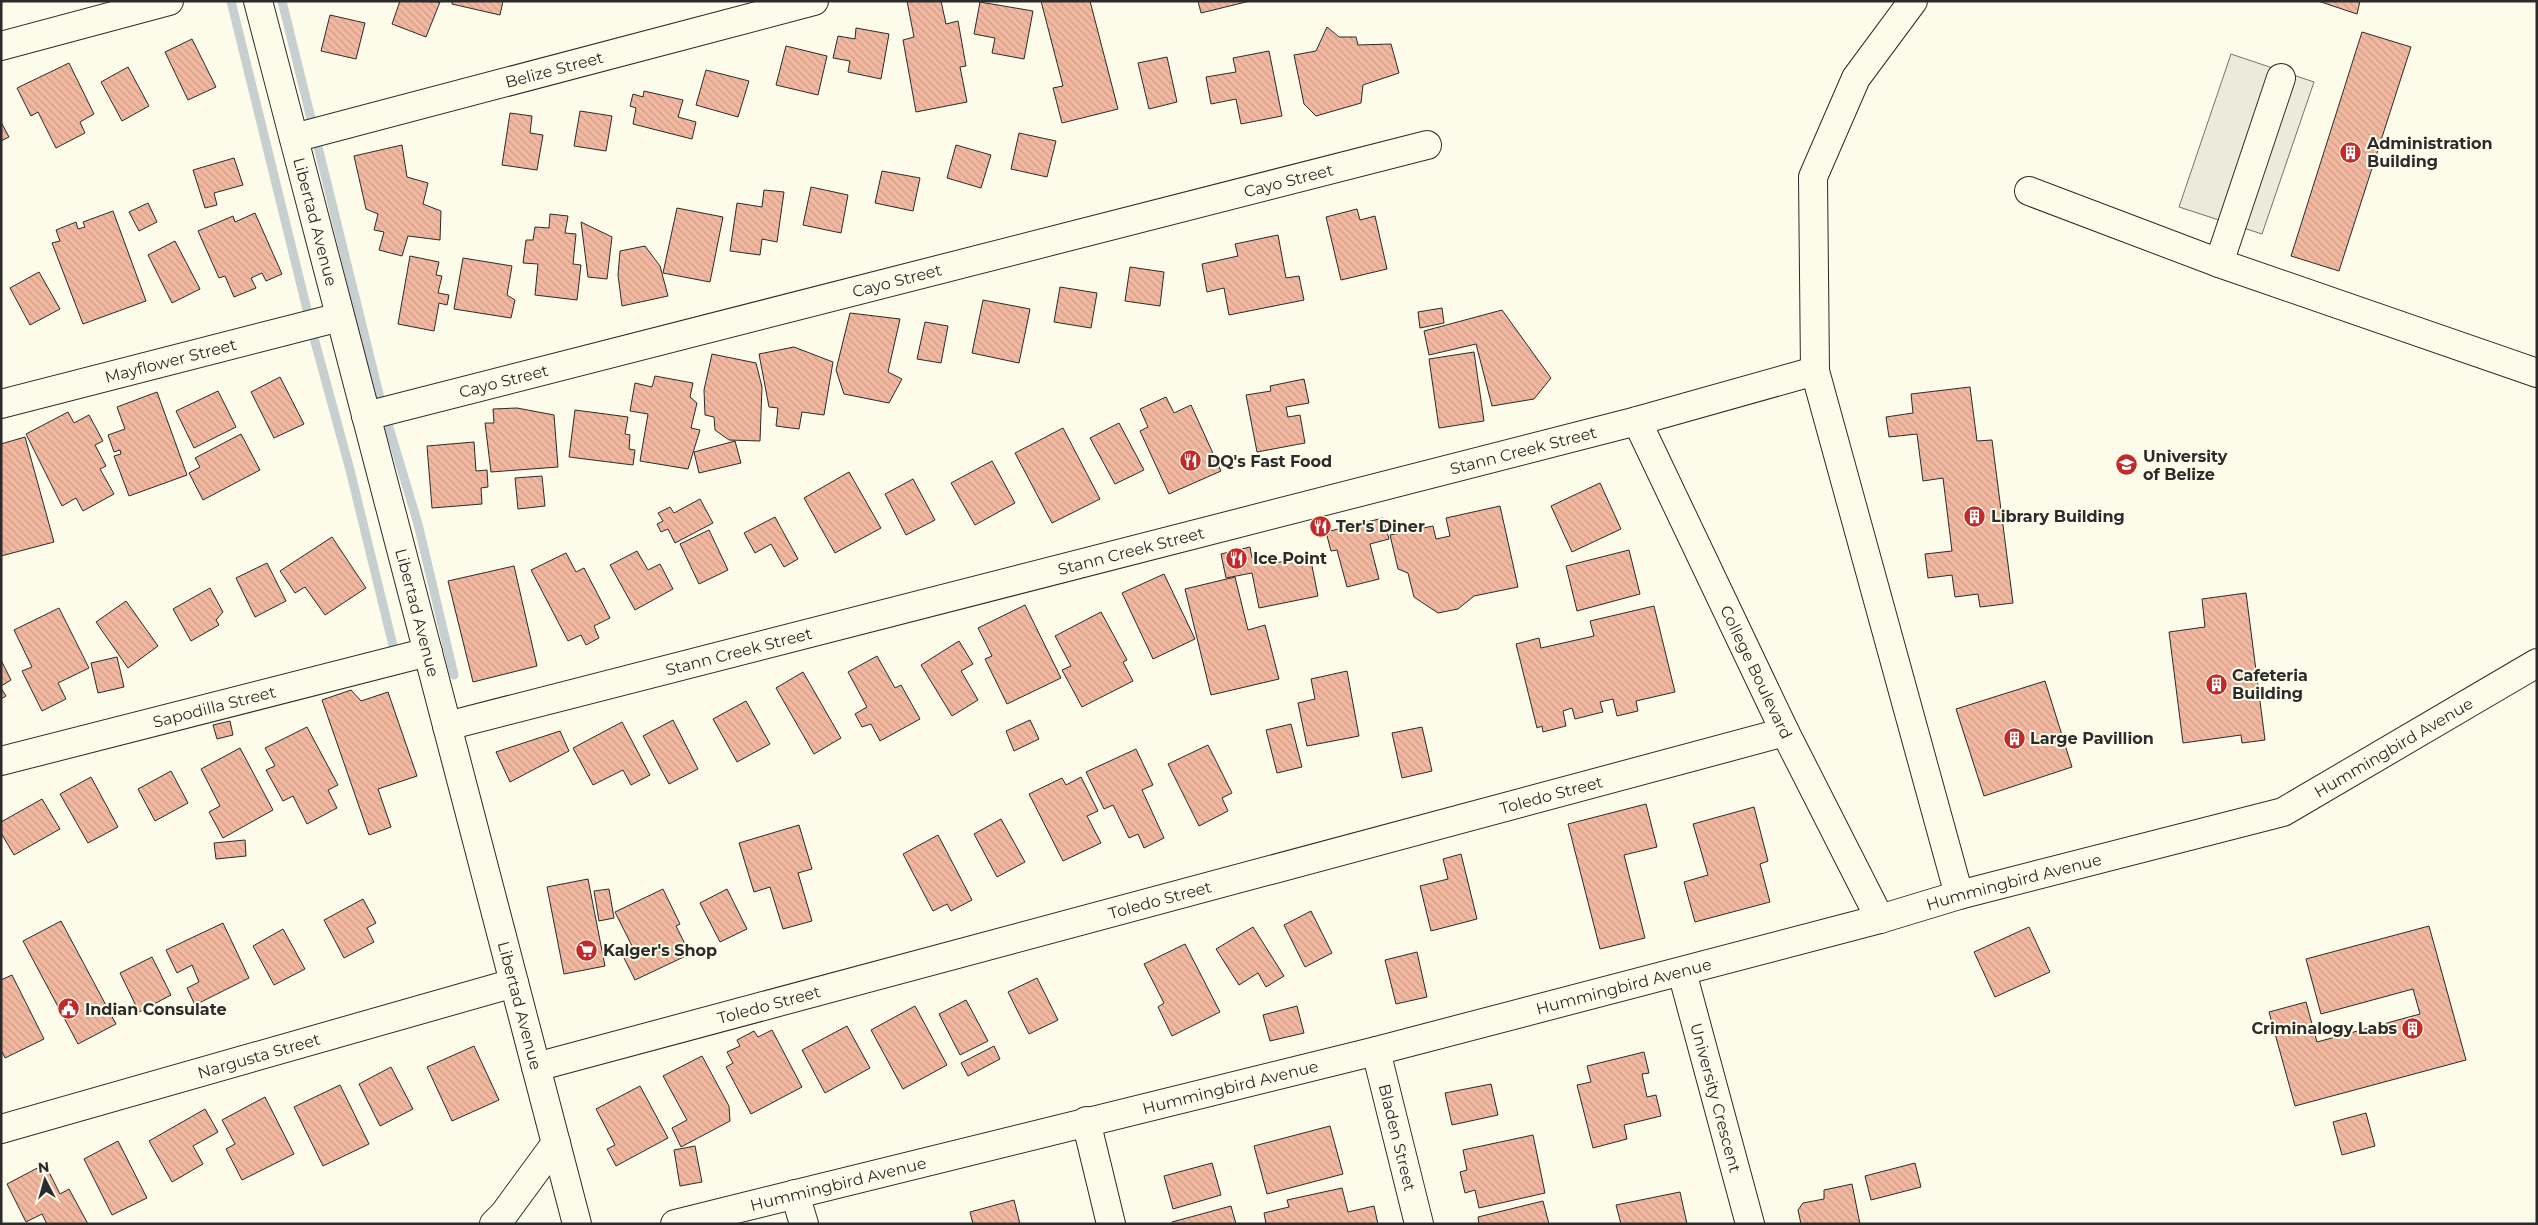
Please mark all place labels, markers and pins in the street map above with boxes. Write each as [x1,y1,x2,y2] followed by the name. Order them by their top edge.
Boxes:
[2366,134,2493,171] place label: Administration Building
[2339,140,2363,164] building icon: Administration Building
[2143,447,2228,484] place label: University of Belize
[1179,449,1203,473] restaurant icon: DQ's Fast Food
[1207,452,1332,471] place label: DQ's Fast Food
[2115,453,2139,477] school or university icon: University of Belize
[1963,504,1987,528] building icon: Library Building
[1991,507,2125,526] place label: Library Building
[1308,514,1332,538] restaurant icon: Ter's Diner
[1336,517,1425,536] place label: Ter's Diner
[1225,546,1249,570] restaurant icon: Ice Point
[1253,549,1327,568] place label: Ice Point
[2232,666,2308,703] place label: Cafeteria Building
[2204,672,2228,696] building icon: Cafeteria Building
[2002,726,2026,750] building icon: Large Pavillion
[2030,729,2154,748] place label: Large Pavillion
[575,938,599,962] supermarket icon: Kalger's Shop
[603,941,717,960] place label: Kalger's Shop
[57,997,81,1021] public building icon: Indian Consulate
[85,1000,227,1019] place label: Indian Consulate
[2401,1016,2425,1040] building icon: Criminalogy Labs
[2252,1019,2397,1038] place label: Criminalogy Labs

